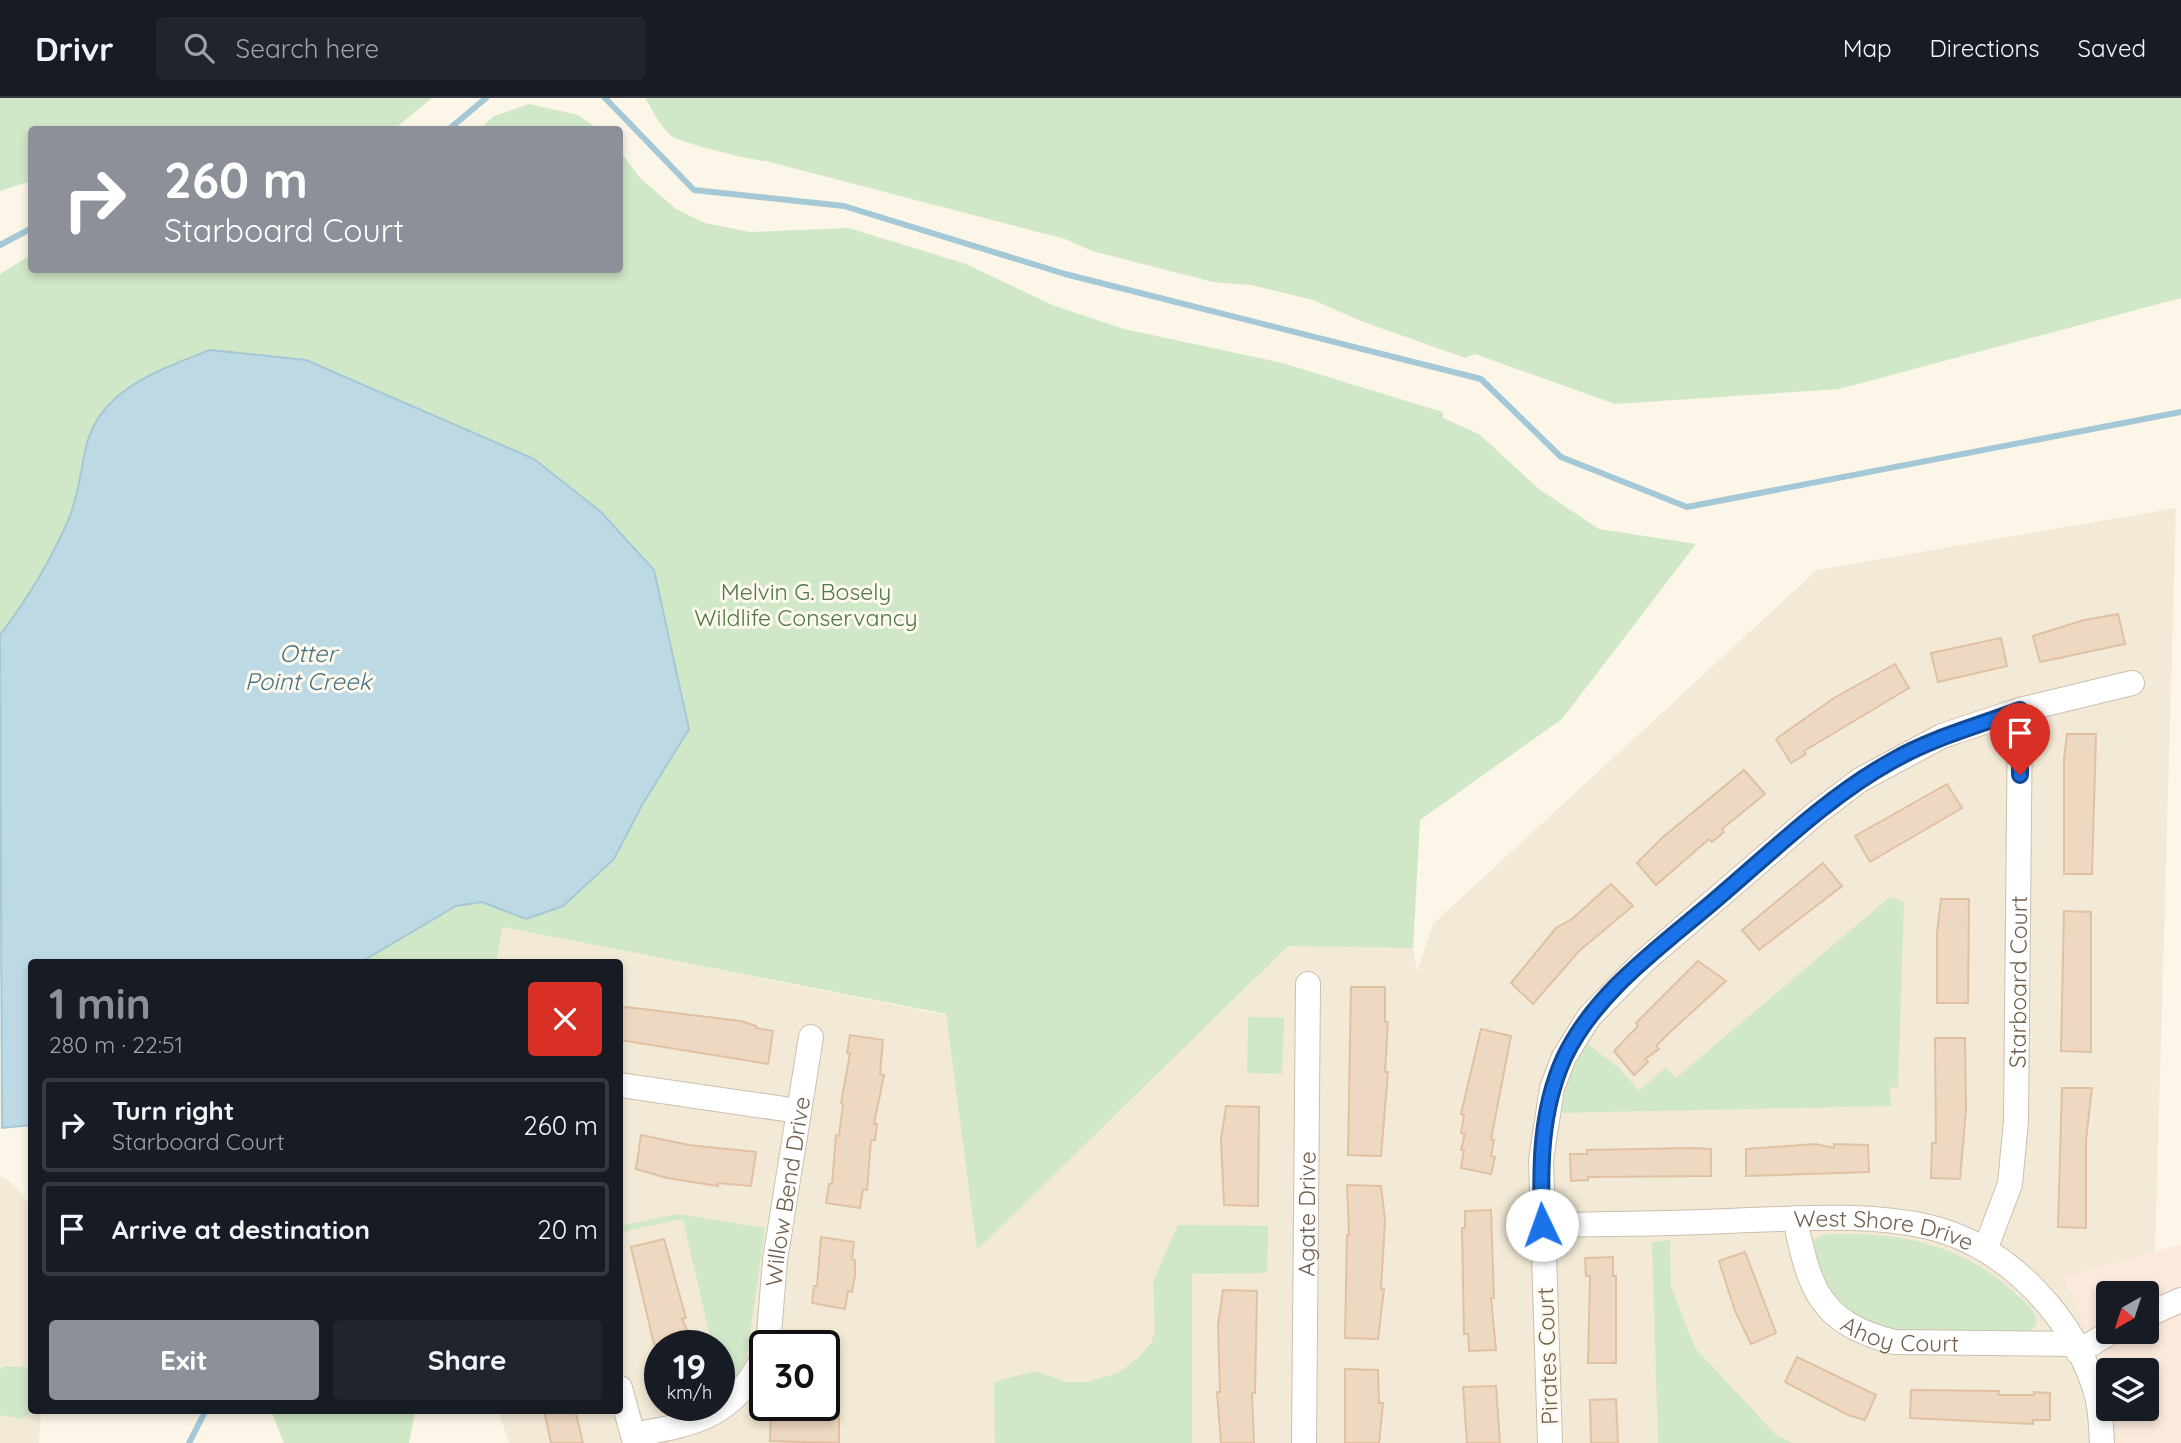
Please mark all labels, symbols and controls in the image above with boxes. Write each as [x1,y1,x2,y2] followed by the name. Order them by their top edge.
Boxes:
[156,17,646,80] search box
[35,28,114,69] text: Drivr
[180,29,218,67] icon: search
[236,32,379,65] text: Search here
[1843,33,1892,63] text: Map
[1930,33,2040,63] text: Directions
[2078,33,2146,63] text: Saved
[164,149,308,210] text: 260 m
[49,154,140,245] icon: right
[164,210,404,250] text: Starboard Court
[694,577,918,632] park label: Melvin G. Bosely Wildlife Conservancy
[245,638,373,696] water label: Otter Point Creek
[1990,703,2050,775] pin
[2001,714,2039,752] icon: arrive
[2002,895,2033,1068] street label: Starboard Court
[49,977,151,1030] text: 1 min
[528,982,602,1056] button: close
[49,1030,183,1059] text: 280 m · 22:51
[112,1094,234,1127] text: Turn right
[758,1094,816,1287] street label: Willow Bend Drive
[53,1106,91,1144] icon: right
[523,1109,598,1142] text: 260 m
[112,1127,285,1156] text: Starboard Court
[1291,1151,1321,1277] street label: Agate Drive
[1505,1188,1579,1262] position arrow
[1793,1203,1979,1256] street label: West Shore Drive
[53,1210,91,1248] icon: arrive
[112,1213,370,1246] text: Arrive at destination
[537,1213,598,1246] text: 20 m
[2096,1281,2160,1344] north arrow
[2096,1281,2159,1421] map controls
[1530,1287,1564,1425] street label: Pirates Court
[1836,1309,1959,1357] street label: Ahoy Court
[49,1320,319,1400] button: Exit
[333,1320,602,1400] button: Share
[749,1330,840,1421] speed limit sign: 30
[673,1344,706,1388] text: 19
[2096,1358,2159,1421] button: layers
[667,1381,712,1404] text: km/h

